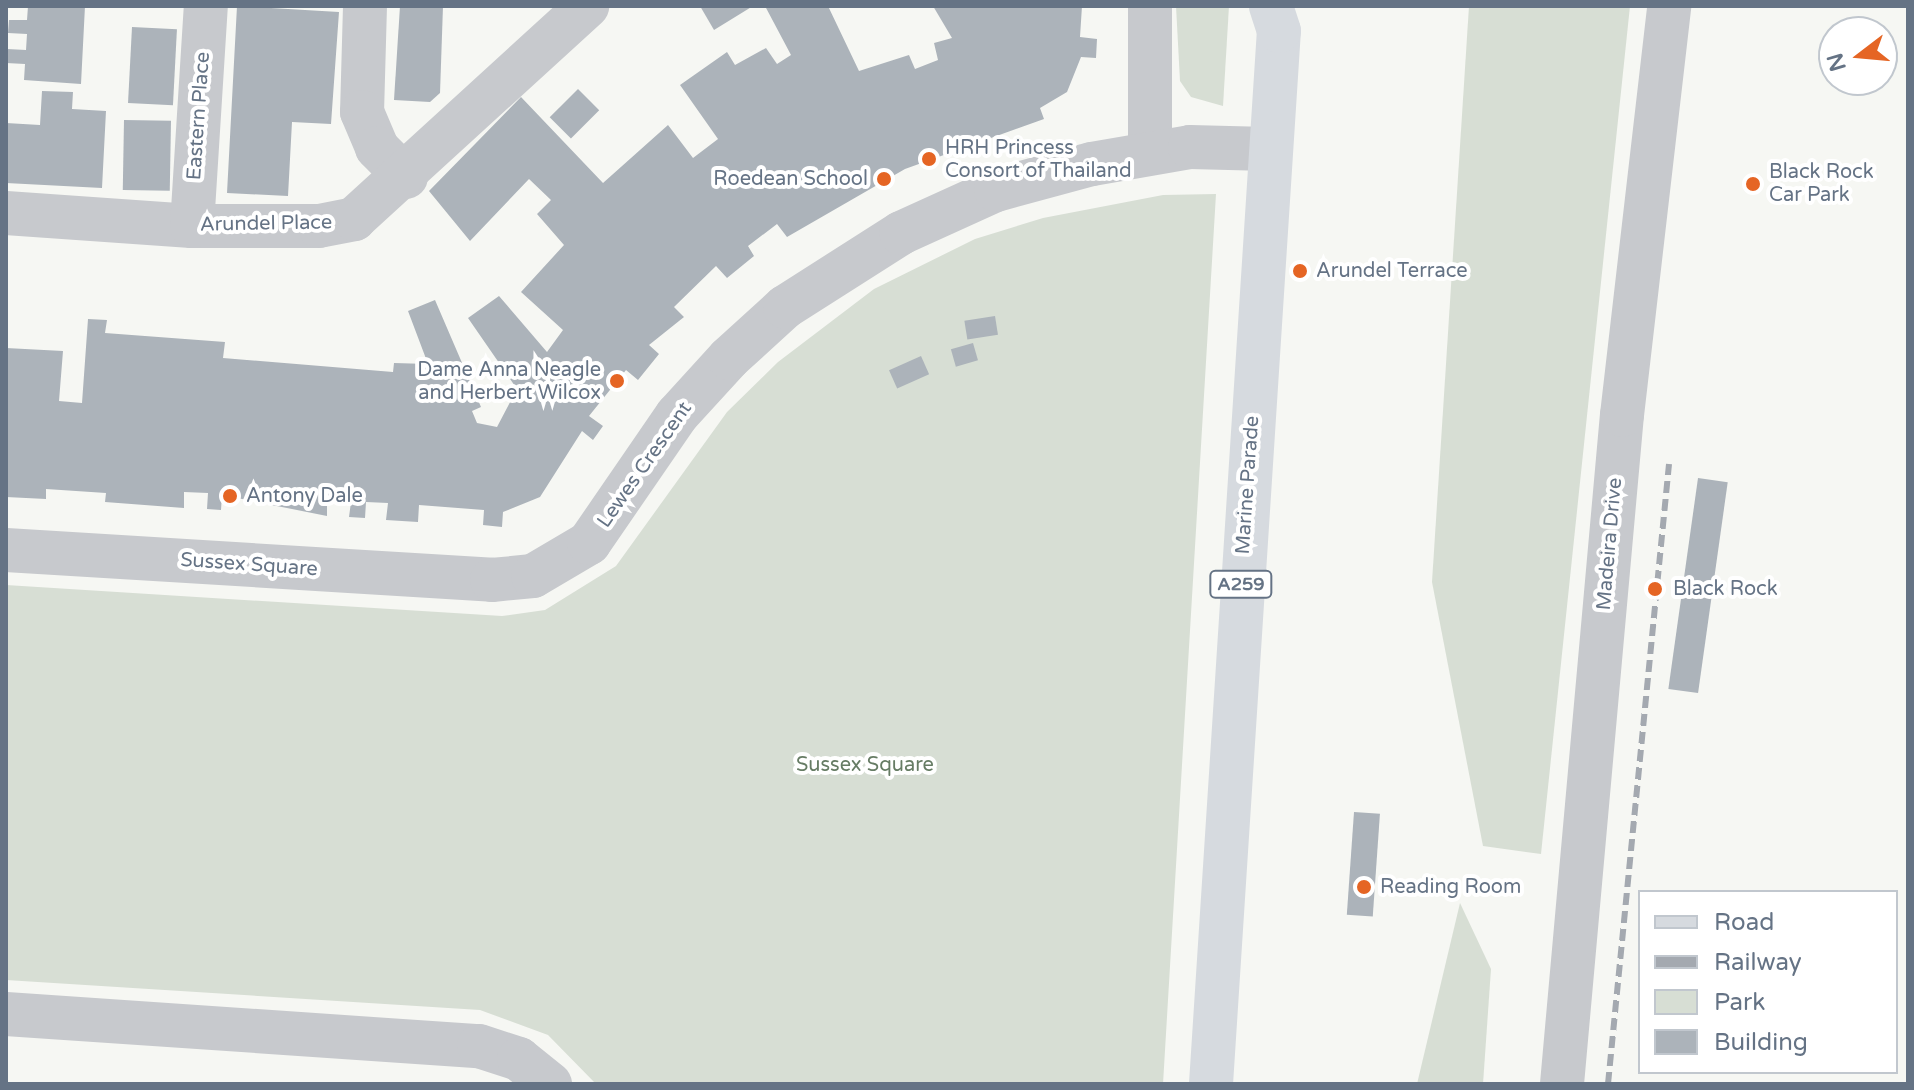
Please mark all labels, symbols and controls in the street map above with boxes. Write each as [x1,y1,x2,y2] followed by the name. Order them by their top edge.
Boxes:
[1818,16,1898,96] north arrow
[1822,50,1852,74] text: N
[183,51,215,181] street label: Eastern Place
[945,136,1132,183] place label: HRH Princess Consort of Thailand
[920,150,938,168] marker: HRH Princess Consort of Thailand
[1769,160,1874,207] place label: Black Rock Car Park
[713,167,868,191] place label: Roedean School
[875,170,893,188] marker: Roedean School
[1744,175,1762,193] marker: Black Rock Car Park
[200,211,332,237] street label: Arundel Place
[1316,259,1468,283] place label: Arundel Terrace
[1291,262,1309,280] marker: Arundel Terrace
[417,358,601,405] place label: Dame Anna Neagle and Herbert Wilcox
[608,372,626,390] marker: Dame Anna Neagle and Herbert Wilcox
[593,397,697,533] street label: Lewes Crescent
[1231,415,1265,555] street label: Marine Parade
[1592,477,1628,611] street label: Madeira Drive
[246,484,363,508] place label: Antony Dale
[221,487,239,505] marker: Antony Dale
[179,548,319,582] street label: Sussex Square
[1209,570,1273,598] road number: A259
[1673,577,1778,601] place label: Black Rock
[1644,578,1666,600] marker: Black Rock
[796,753,934,777] park label: Sussex Square
[1380,875,1521,899] place label: Reading Room
[1355,878,1373,896] marker: Reading Room
[1638,890,1898,1074] legend
[1714,908,1774,937] text: Road
[1714,948,1802,977] text: Railway
[1714,988,1765,1017] text: Park
[1714,1028,1808,1057] text: Building

